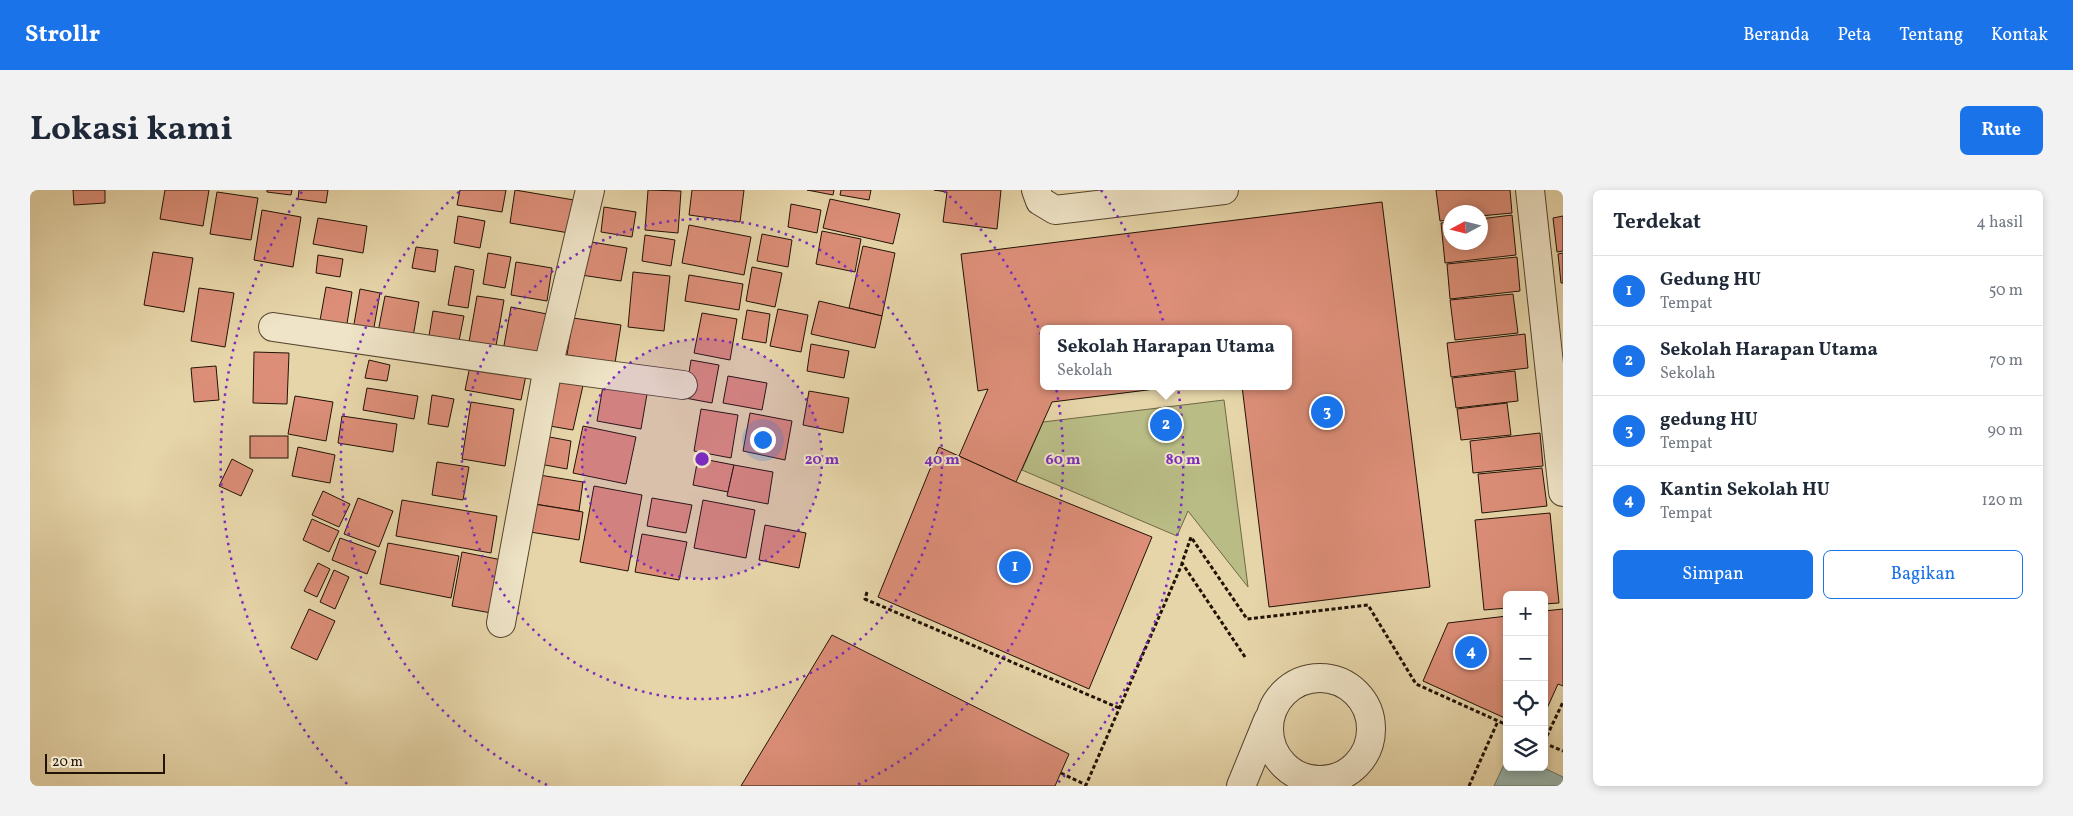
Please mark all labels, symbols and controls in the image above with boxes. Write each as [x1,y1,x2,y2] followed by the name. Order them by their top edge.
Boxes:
[25,18,100,52] text: Strollr
[1743,23,1809,48] text: Beranda
[1837,23,1871,48] text: Peta
[1899,23,1963,48] text: Tentang
[1991,23,2048,48] text: Kontak
[30,106,233,154] text: Lokasi kami
[1960,106,2043,155] button: Rute
[1443,205,1488,250] north arrow
[1613,208,1701,237] text: Terdekat
[1976,212,2023,234] text: 4 hasil
[1660,267,1761,293] text: Gedung HU
[1626,280,1632,302] text: 1
[1989,280,2023,302] text: 50 m
[1660,293,1713,315] text: Tempat
[1040,325,1292,390] popup
[1057,334,1275,360] text: Sekolah Harapan Utama
[1660,337,1878,363] text: Sekolah Harapan Utama
[1625,350,1633,372] text: 2
[1989,350,2023,372] text: 70 m
[1057,360,1113,382] text: Sekolah
[1660,363,1716,385] text: Sekolah
[1311,393,1343,431] pin: 3
[1150,406,1182,444] pin: 2
[1660,407,1758,433] text: gedung HU
[1625,420,1633,442] text: 3
[1987,420,2023,442] text: 90 m
[750,427,776,453] your location
[1660,433,1713,455] text: Tempat
[693,450,711,468] centre of rings
[805,450,840,471] text: 20 m
[924,450,960,471] text: 40 m
[1046,450,1081,471] text: 60 m
[1166,450,1201,471] text: 80 m
[1660,477,1830,503] text: Kantin Sekolah HU
[1624,490,1634,512] text: 4
[1981,490,2023,512] text: 120 m
[1660,503,1713,525] text: Tempat
[999,548,1031,586] pin: 1
[1613,550,1813,599] button: Simpan
[1823,550,2023,599] button: Bagikan
[1503,591,1548,771] map controls
[1503,591,1548,636] button: +
[1455,633,1487,671] pin: 4
[1503,636,1548,681] button: −
[1503,681,1548,726] button: locate
[1503,726,1548,771] button: layers
[45,751,165,774] scale bar
[52,753,83,772] text: 20 m

